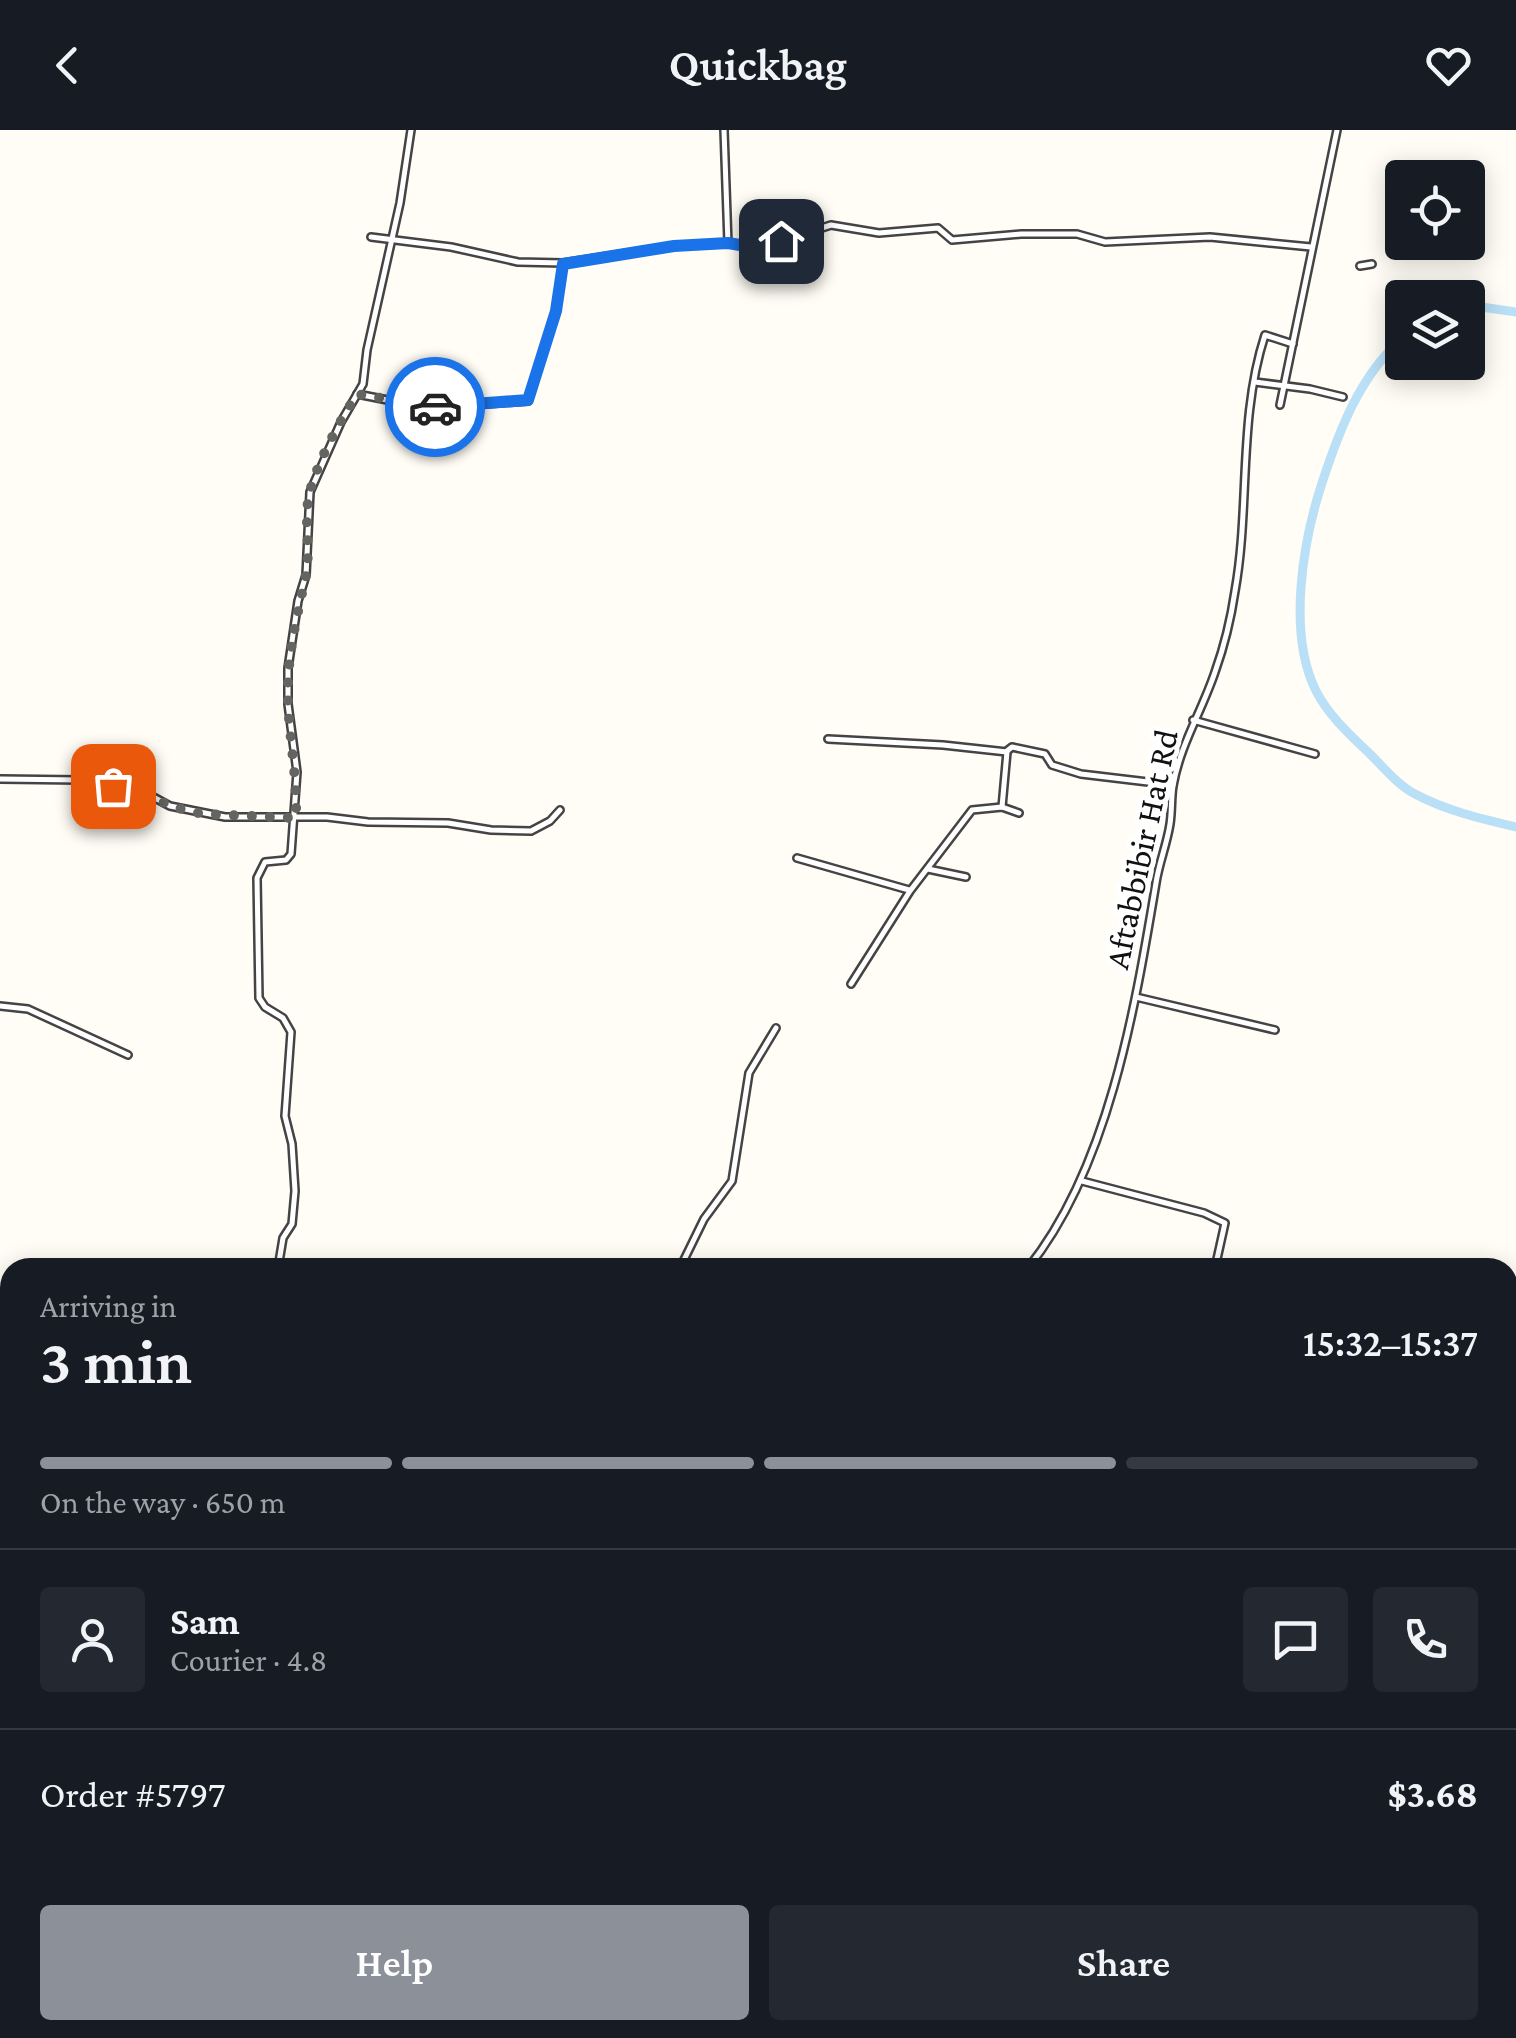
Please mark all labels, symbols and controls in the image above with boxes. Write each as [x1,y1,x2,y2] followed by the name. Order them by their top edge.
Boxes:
[40,38,95,93] icon: back
[1421,38,1476,93] icon: heart
[669,40,847,90] text: Quickbag
[1385,160,1485,380] map controls
[1385,160,1485,260] button: locate
[739,199,824,284] pin
[754,214,809,269] icon: home
[1385,280,1485,380] button: layers
[385,357,485,457] courier
[408,380,463,435] icon: car
[1097,726,1186,972] street label: Aftabbibir Hat Rd
[71,744,156,829] pin
[86,759,141,814] icon: bag
[40,1288,177,1324] text: Arriving in
[1303,1322,1478,1364] text: 15:32–15:37
[40,1325,192,1397] text: 3 min
[40,1484,286,1520] text: On the way · 650 m
[40,1587,145,1692] button: person
[1243,1587,1348,1692] button: chat
[1373,1587,1478,1692] button: phone
[170,1600,240,1642] text: Sam
[170,1642,327,1678] text: Courier · 4.8
[40,1773,225,1815] text: Order #5797
[1388,1773,1478,1815] text: $3.68
[40,1905,749,2020] button: Help
[769,1905,1478,2020] button: Share

